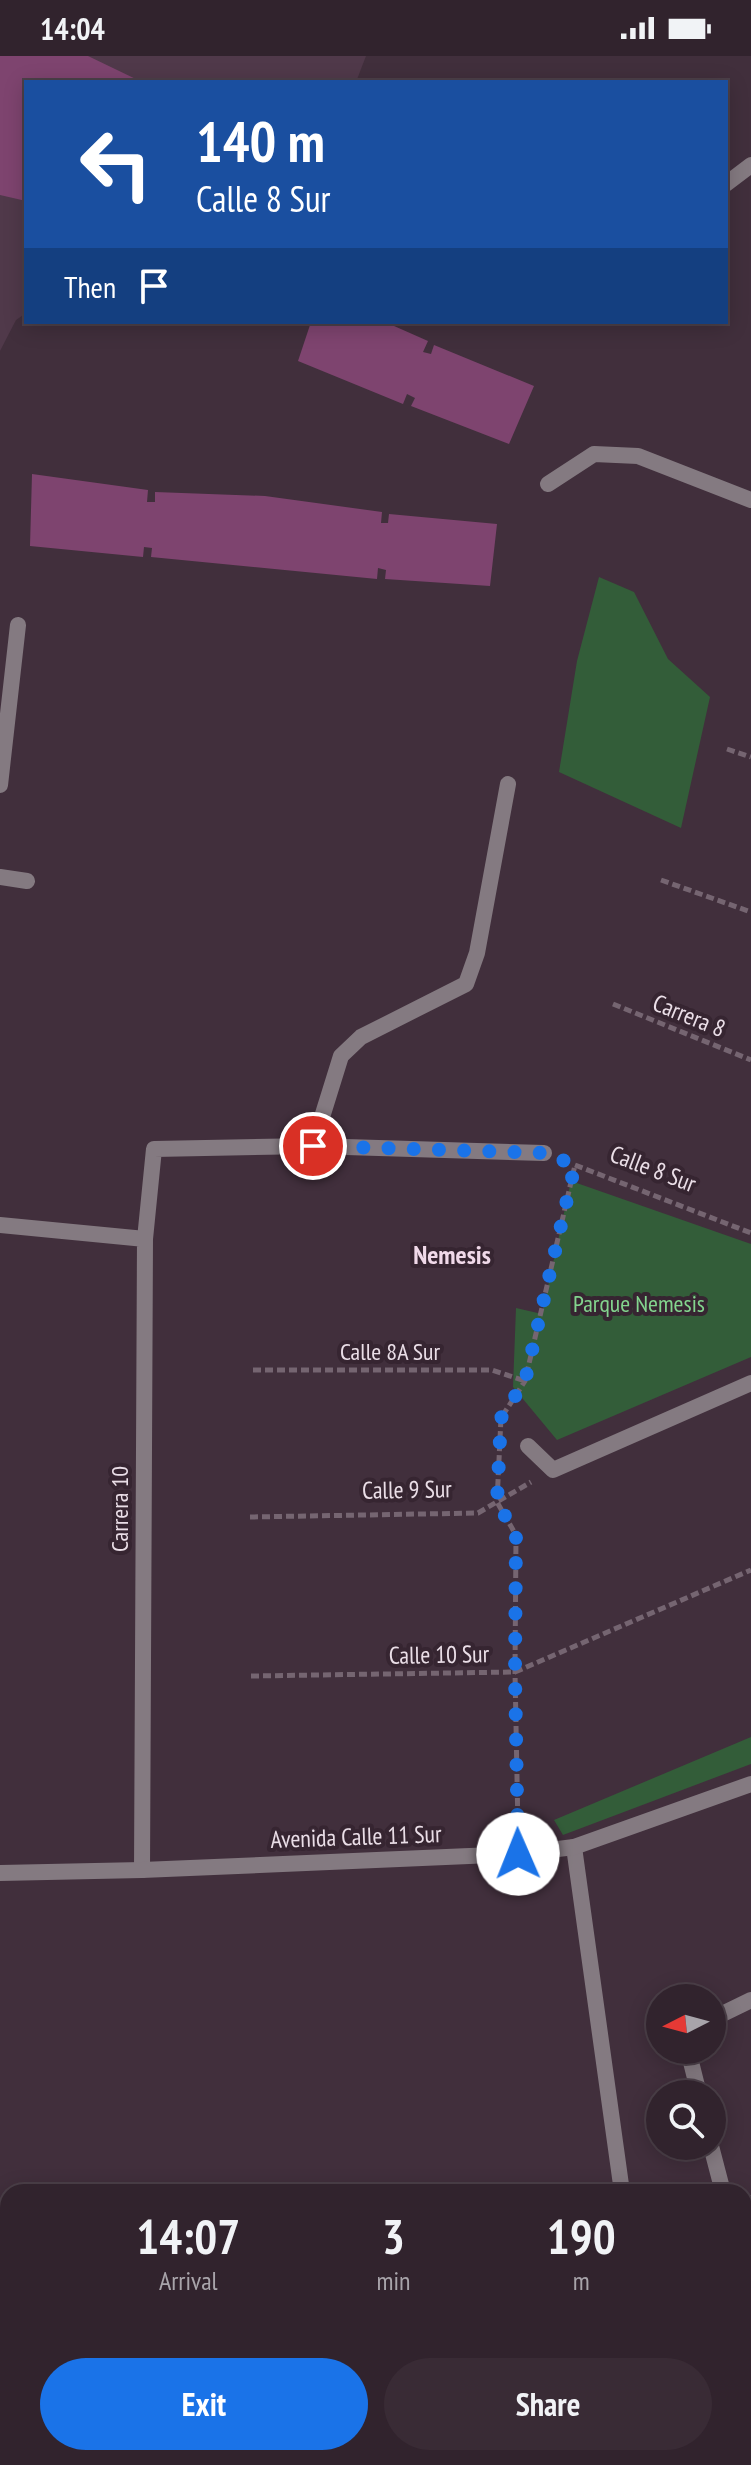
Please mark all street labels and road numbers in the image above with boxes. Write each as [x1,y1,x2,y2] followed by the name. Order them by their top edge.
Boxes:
[648,987,730,1044] street label: Carrera 8
[606,1138,701,1199] street label: Calle 8 Sur
[340,1336,441,1367] street label: Calle 8A Sur
[104,1466,135,1552] street label: Carrera 10
[362,1473,452,1506] street label: Calle 9 Sur
[389,1638,490,1671] street label: Calle 10 Sur
[270,1818,442,1855] street label: Avenida Calle 11 Sur

